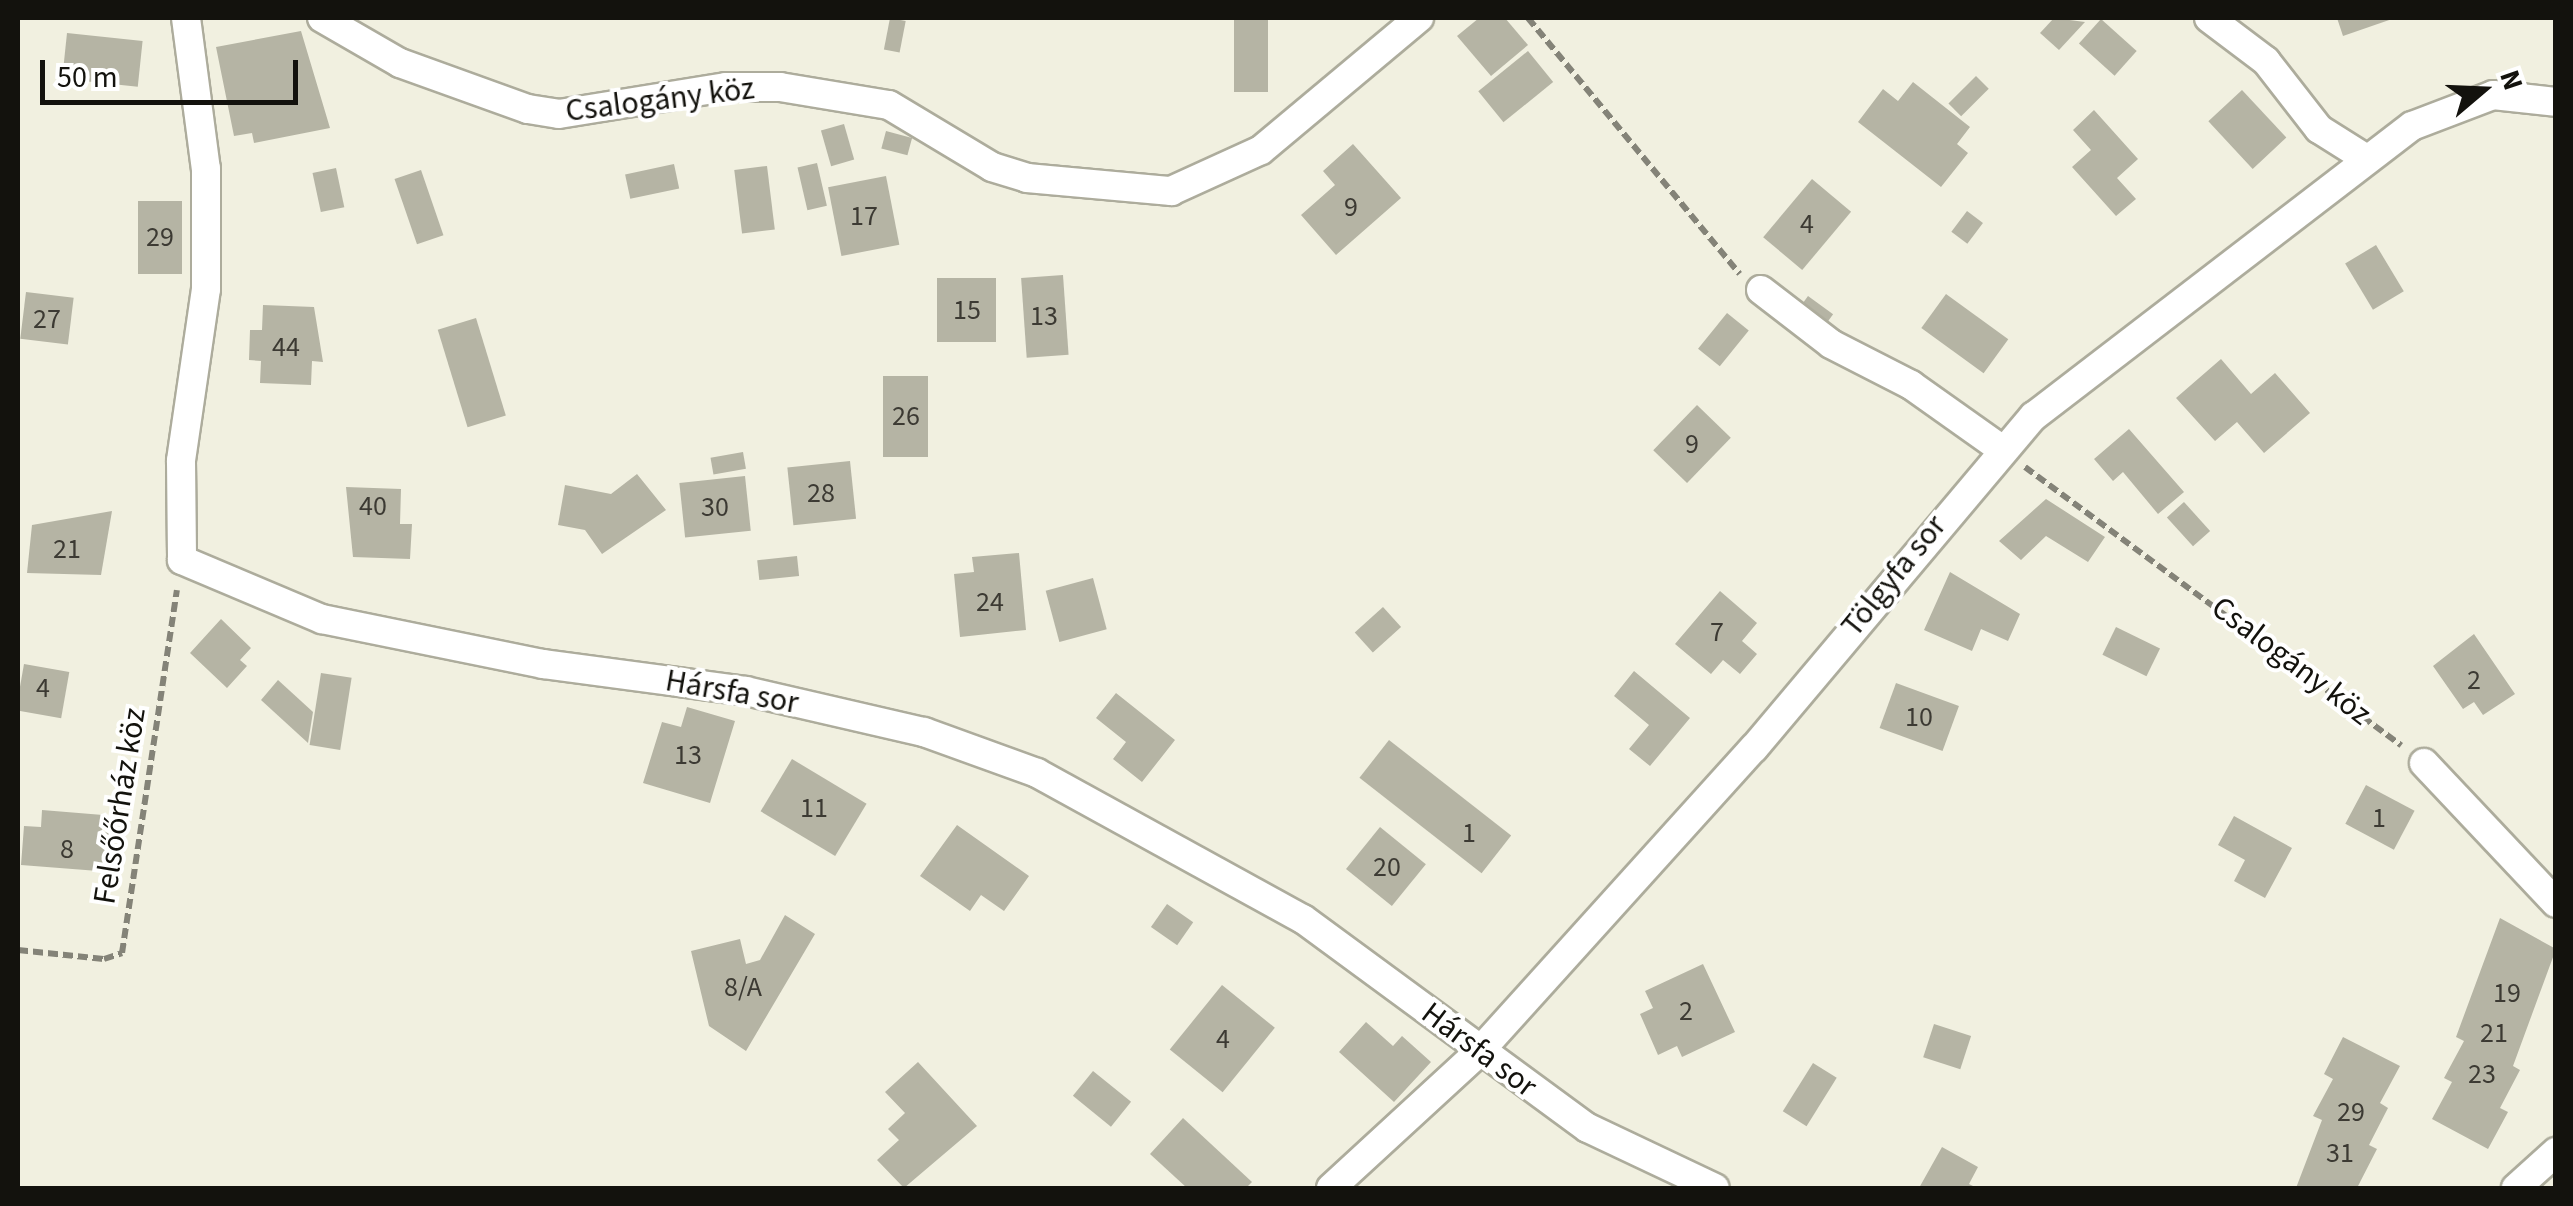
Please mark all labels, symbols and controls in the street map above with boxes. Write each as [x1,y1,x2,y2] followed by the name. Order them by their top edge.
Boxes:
[45,40,302,102] scale bar
[2433,40,2533,140] north arrow
[57,56,118,99] text: 50 m
[2489,65,2533,96] text: N
[563,69,757,131] street label: Csalogány köz
[1344,190,1358,224] house number: 9
[850,199,878,233] house number: 17
[1800,207,1814,241] house number: 4
[146,220,174,254] house number: 29
[953,293,981,327] house number: 15
[1030,299,1058,333] house number: 13
[33,302,61,336] house number: 27
[272,330,300,364] house number: 44
[892,399,920,433] house number: 26
[1685,427,1699,461] house number: 9
[807,476,835,510] house number: 28
[359,489,387,523] house number: 40
[701,490,729,524] house number: 30
[1833,508,1955,644] street label: Tölgyfa sor
[53,532,81,566] house number: 21
[976,585,1004,619] house number: 24
[2204,589,2378,733] street label: Csalogány köz
[1710,615,1724,649] house number: 7
[662,661,802,723] street label: Hársfa sor
[2467,663,2481,697] house number: 2
[36,671,50,705] house number: 4
[1905,700,1933,734] house number: 10
[86,705,154,907] street label: Felsőőrház köz
[674,738,702,772] house number: 13
[800,791,828,825] house number: 11
[2372,801,2386,835] house number: 1
[1462,816,1476,850] house number: 1
[60,832,74,866] house number: 8
[1373,850,1401,884] house number: 20
[724,970,762,1004] house number: 8/A
[2493,976,2521,1010] house number: 19
[1414,994,1544,1106] street label: Hársfa sor
[1679,994,1693,1028] house number: 2
[2480,1016,2508,1050] house number: 21
[1216,1022,1230,1056] house number: 4
[2468,1057,2496,1091] house number: 23
[2337,1095,2365,1129] house number: 29
[2326,1136,2354,1170] house number: 31

